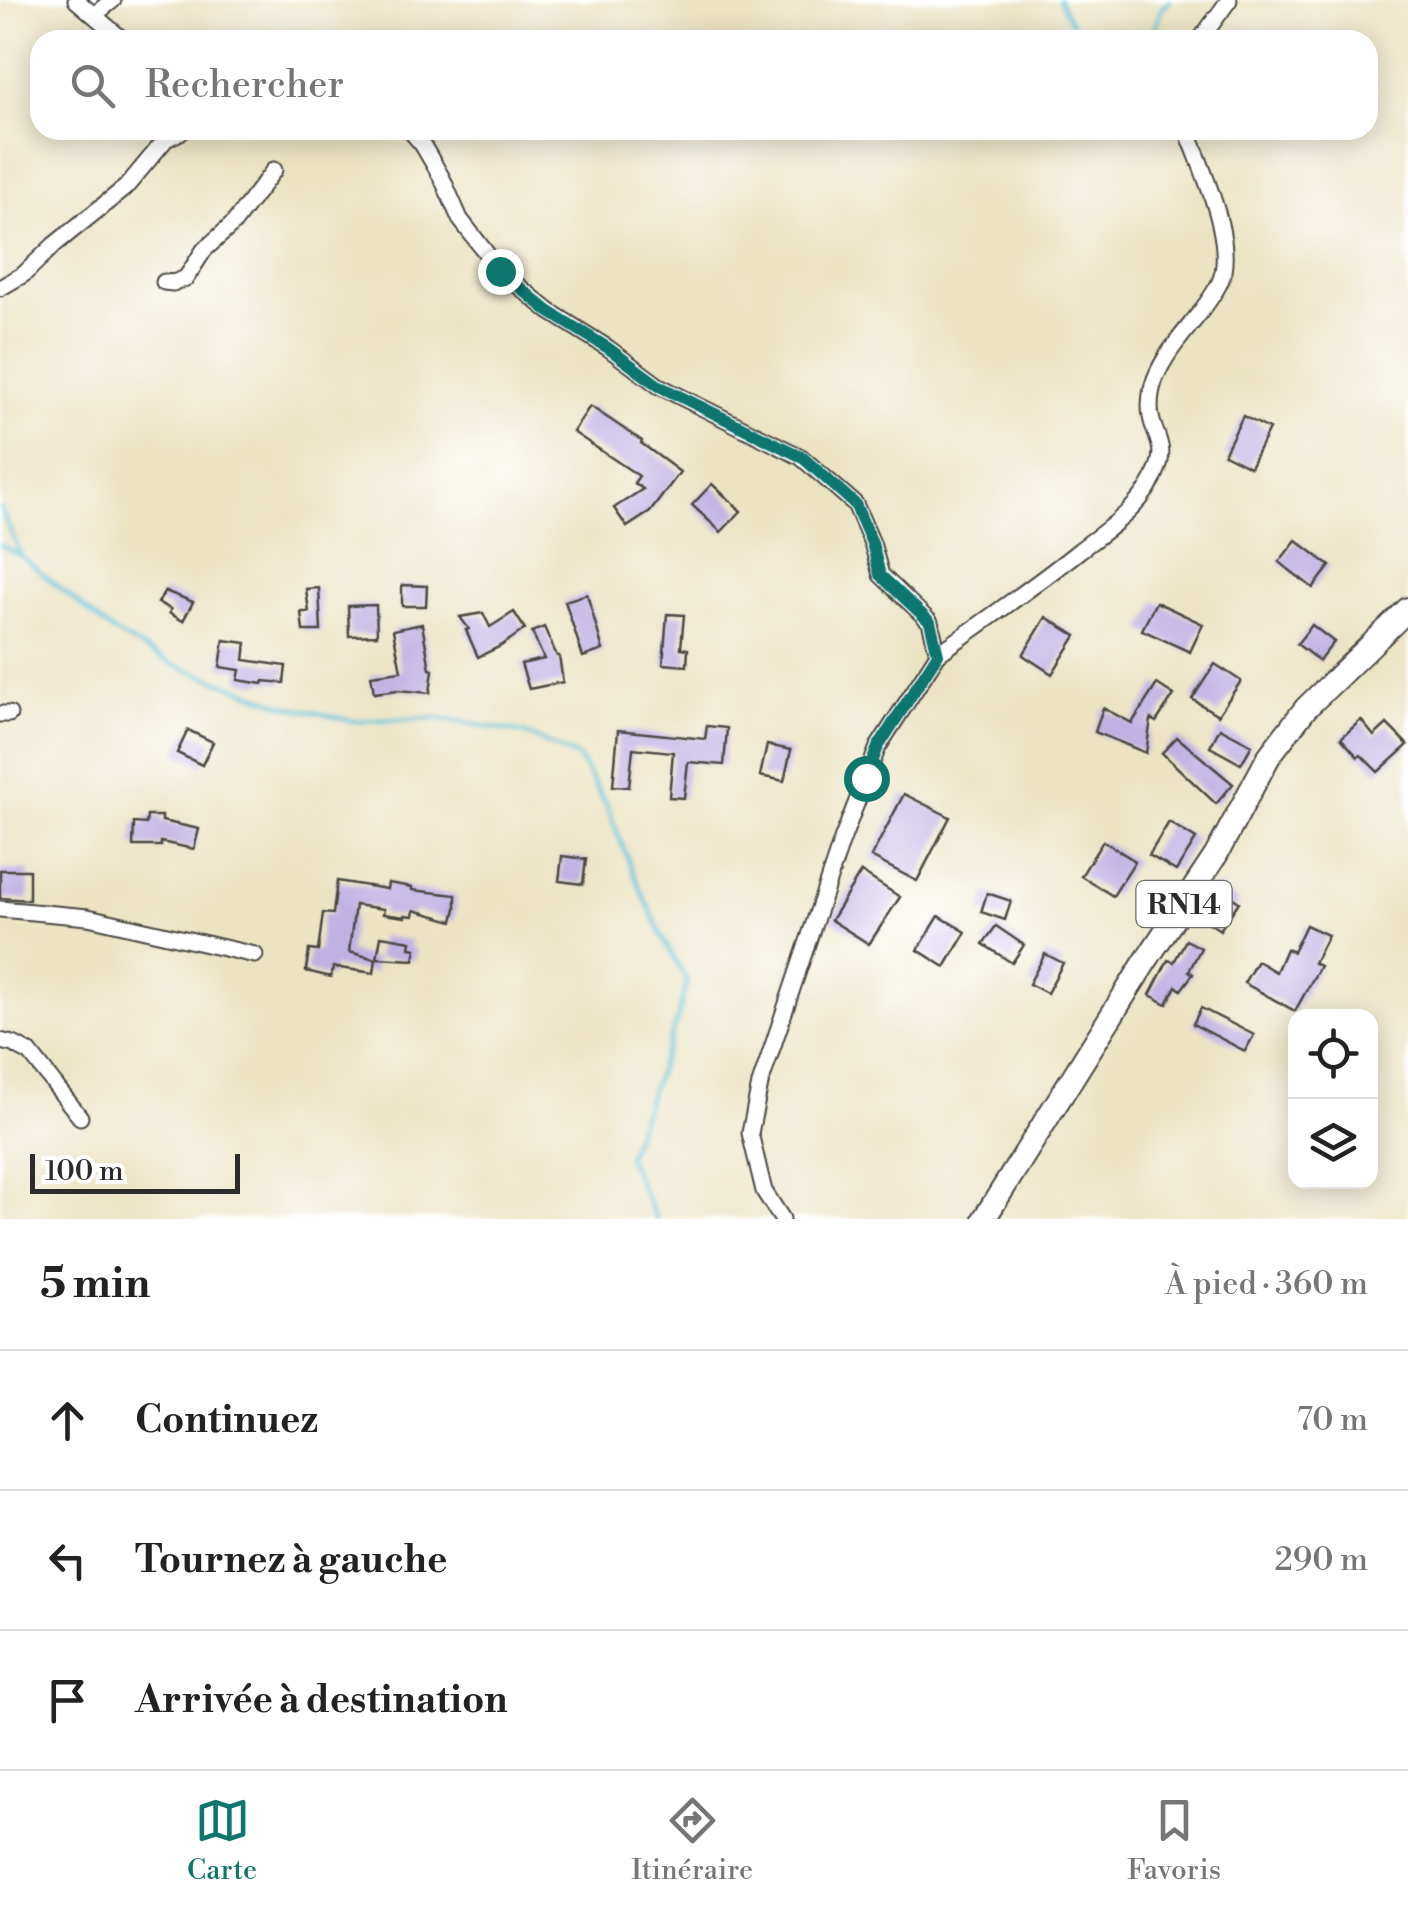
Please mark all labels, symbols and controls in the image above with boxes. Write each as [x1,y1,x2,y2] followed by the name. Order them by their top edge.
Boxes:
[30,30,1378,140] search box
[65,58,120,113] icon: search
[145,62,344,109] text: Rechercher
[478,249,524,295] route end
[844,756,890,802] route start
[1136,881,1232,927] road number: RN14
[1288,1009,1378,1189] map controls
[1288,1009,1378,1099] button: locate
[1288,1099,1378,1189] button: layers
[30,1149,240,1194] scale bar
[45,1154,124,1189] text: 100 m
[40,1258,150,1311] text: 5 min
[1165,1264,1368,1304] text: À pied · 360 m
[40,1393,95,1448] icon: ahead
[135,1397,318,1444] text: Continuez
[1297,1400,1368,1440] text: 70 m
[40,1533,95,1588] icon: left
[135,1537,447,1584] text: Tournez à gauche
[1275,1540,1368,1580] text: 290 m
[40,1673,95,1728] icon: arrive
[135,1677,508,1724] text: Arrivée à destination
[187,1793,257,1888] tab: Carte
[631,1793,753,1888] tab: Itinéraire
[1127,1793,1221,1888] tab: Favoris

